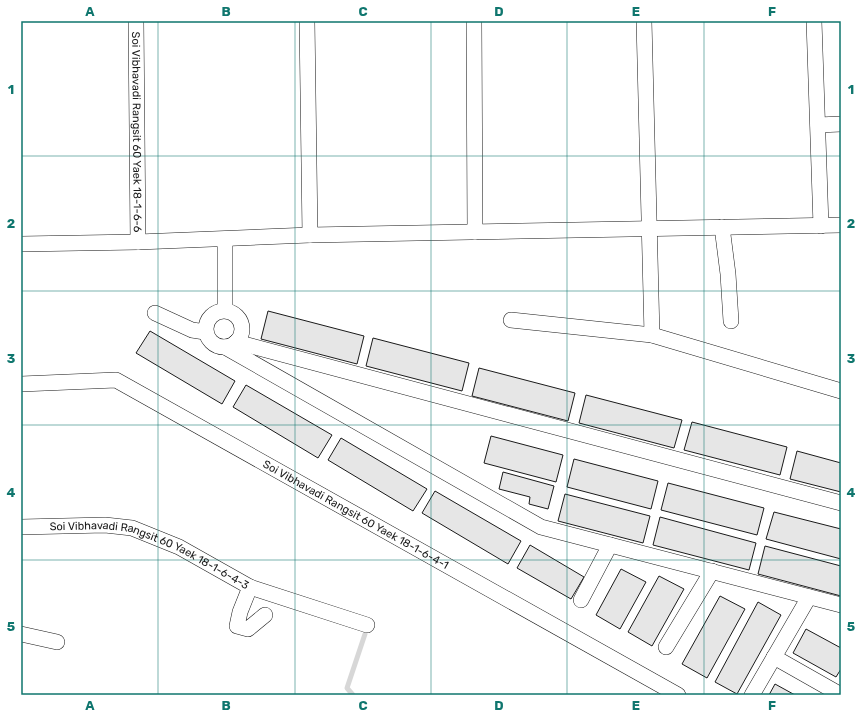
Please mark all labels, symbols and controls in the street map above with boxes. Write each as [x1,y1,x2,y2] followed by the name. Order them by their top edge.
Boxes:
[85,4,95,19] text: A
[221,4,231,19] text: B
[358,4,368,19] text: C
[494,4,504,19] text: D
[632,4,640,19] text: E
[768,4,776,19] text: F
[130,31,144,233] street label: Soi Vibhavadi Rangsit 60 Yaek 18-1-6-6
[8,82,14,97] text: 1
[848,82,854,97] text: 1
[7,216,15,231] text: 2
[847,216,855,231] text: 2
[7,351,16,366] text: 3
[847,351,856,366] text: 3
[261,457,451,572] street label: Soi Vibhavadi Rangsit 60 Yaek 18-1-6-4-1
[7,485,16,500] text: 4
[847,485,856,500] text: 4
[49,518,252,592] street label: Soi Vibhavadi Rangsit 60 Yaek 18-1-6-4-3
[7,619,15,634] text: 5
[847,619,855,634] text: 5
[85,698,95,713] text: A
[221,698,231,713] text: B
[358,698,368,713] text: C
[494,698,504,713] text: D
[632,698,640,713] text: E
[768,698,776,713] text: F

